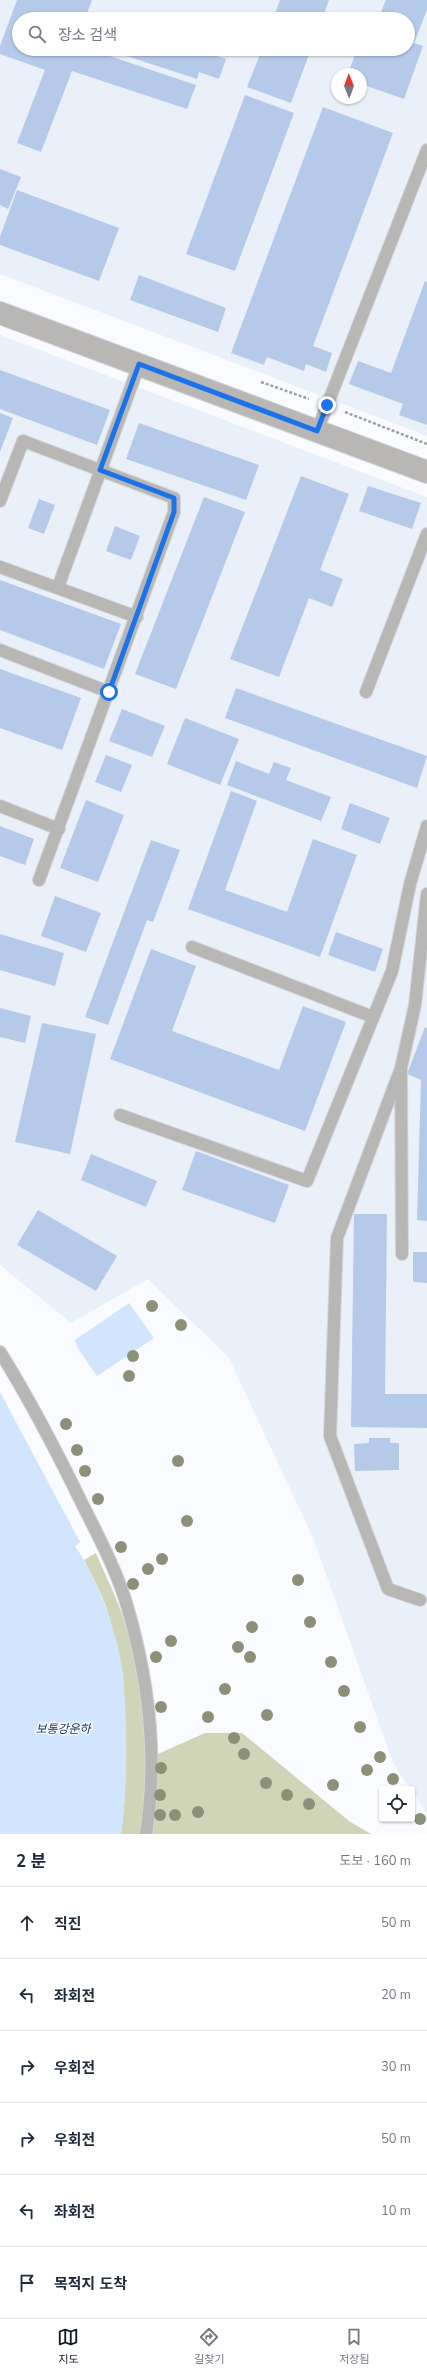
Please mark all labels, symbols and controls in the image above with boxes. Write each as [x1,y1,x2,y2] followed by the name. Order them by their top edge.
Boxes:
[12,12,415,56] search box
[26,23,48,45] icon: search
[58,25,117,45] text: 장소 검색
[331,68,367,104] north arrow
[318,396,336,414] route end
[100,683,118,701] route start
[35,1721,93,1737] water label: 보통강운하
[379,1786,415,1822] map controls
[379,1786,415,1822] button: locate
[16,1850,46,1873] text: 2 분
[340,1852,411,1870] text: 도보 · 160 m
[16,1912,38,1934] icon: ahead
[54,1914,82,1934] text: 직진
[381,1914,411,1932] text: 50 m
[16,1984,38,2006] icon: left
[54,1986,95,2006] text: 좌회전
[381,1986,411,2004] text: 20 m
[16,2056,38,2078] icon: right
[54,2058,95,2078] text: 우회전
[381,2058,411,2076] text: 30 m
[16,2128,38,2150] icon: right
[54,2130,95,2150] text: 우회전
[381,2130,411,2148] text: 50 m
[16,2200,38,2222] icon: left
[54,2202,95,2222] text: 좌회전
[381,2202,411,2220] text: 10 m
[16,2272,38,2294] icon: arrive
[54,2274,127,2294] text: 목적지 도착
[57,2326,79,2367] tab: 지도
[194,2326,225,2367] tab: 길찾기
[339,2326,370,2367] tab: 저장됨

